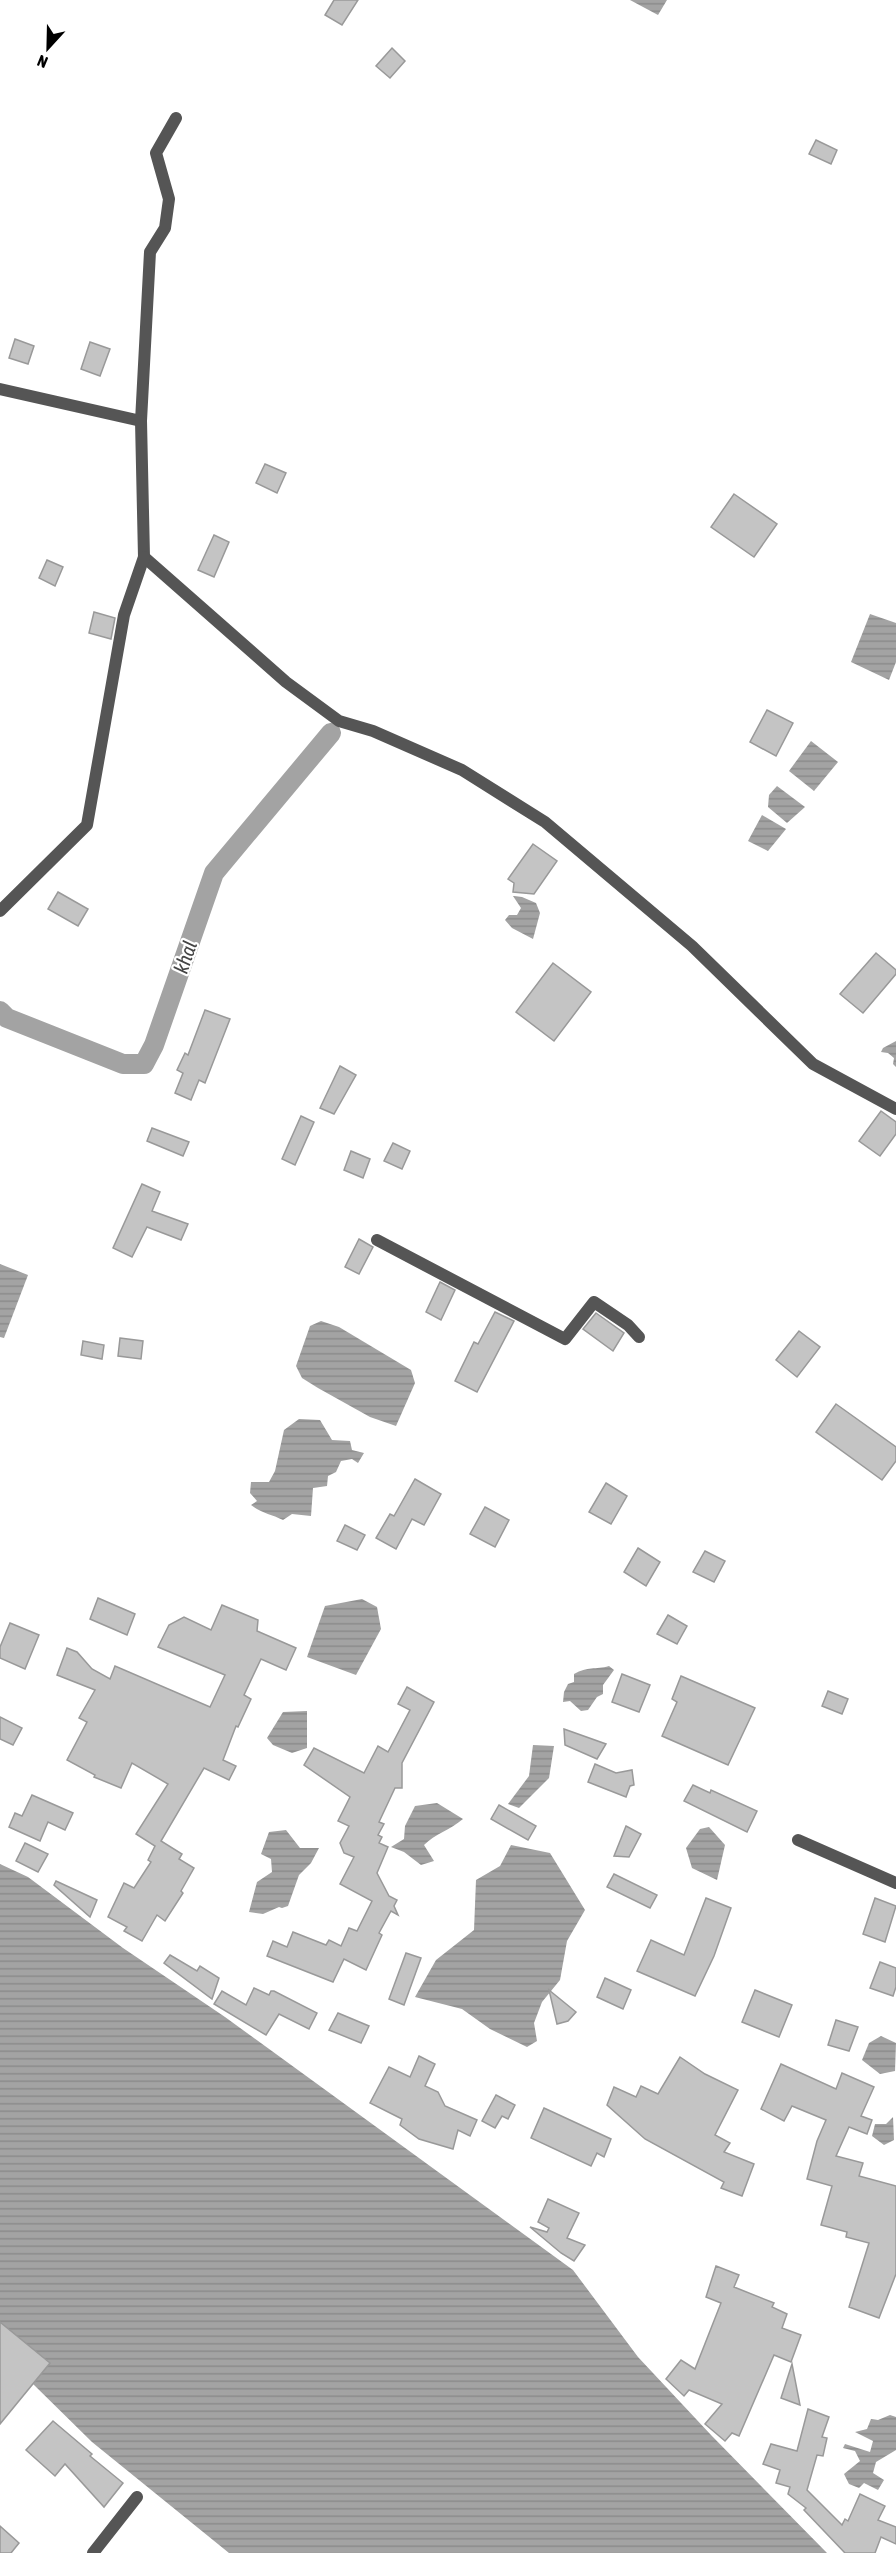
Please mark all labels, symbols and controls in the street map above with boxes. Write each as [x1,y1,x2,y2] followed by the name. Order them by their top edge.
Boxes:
[18,18,78,78] north arrow
[35,52,50,72] text: N
[169,938,201,976] water label: khal

